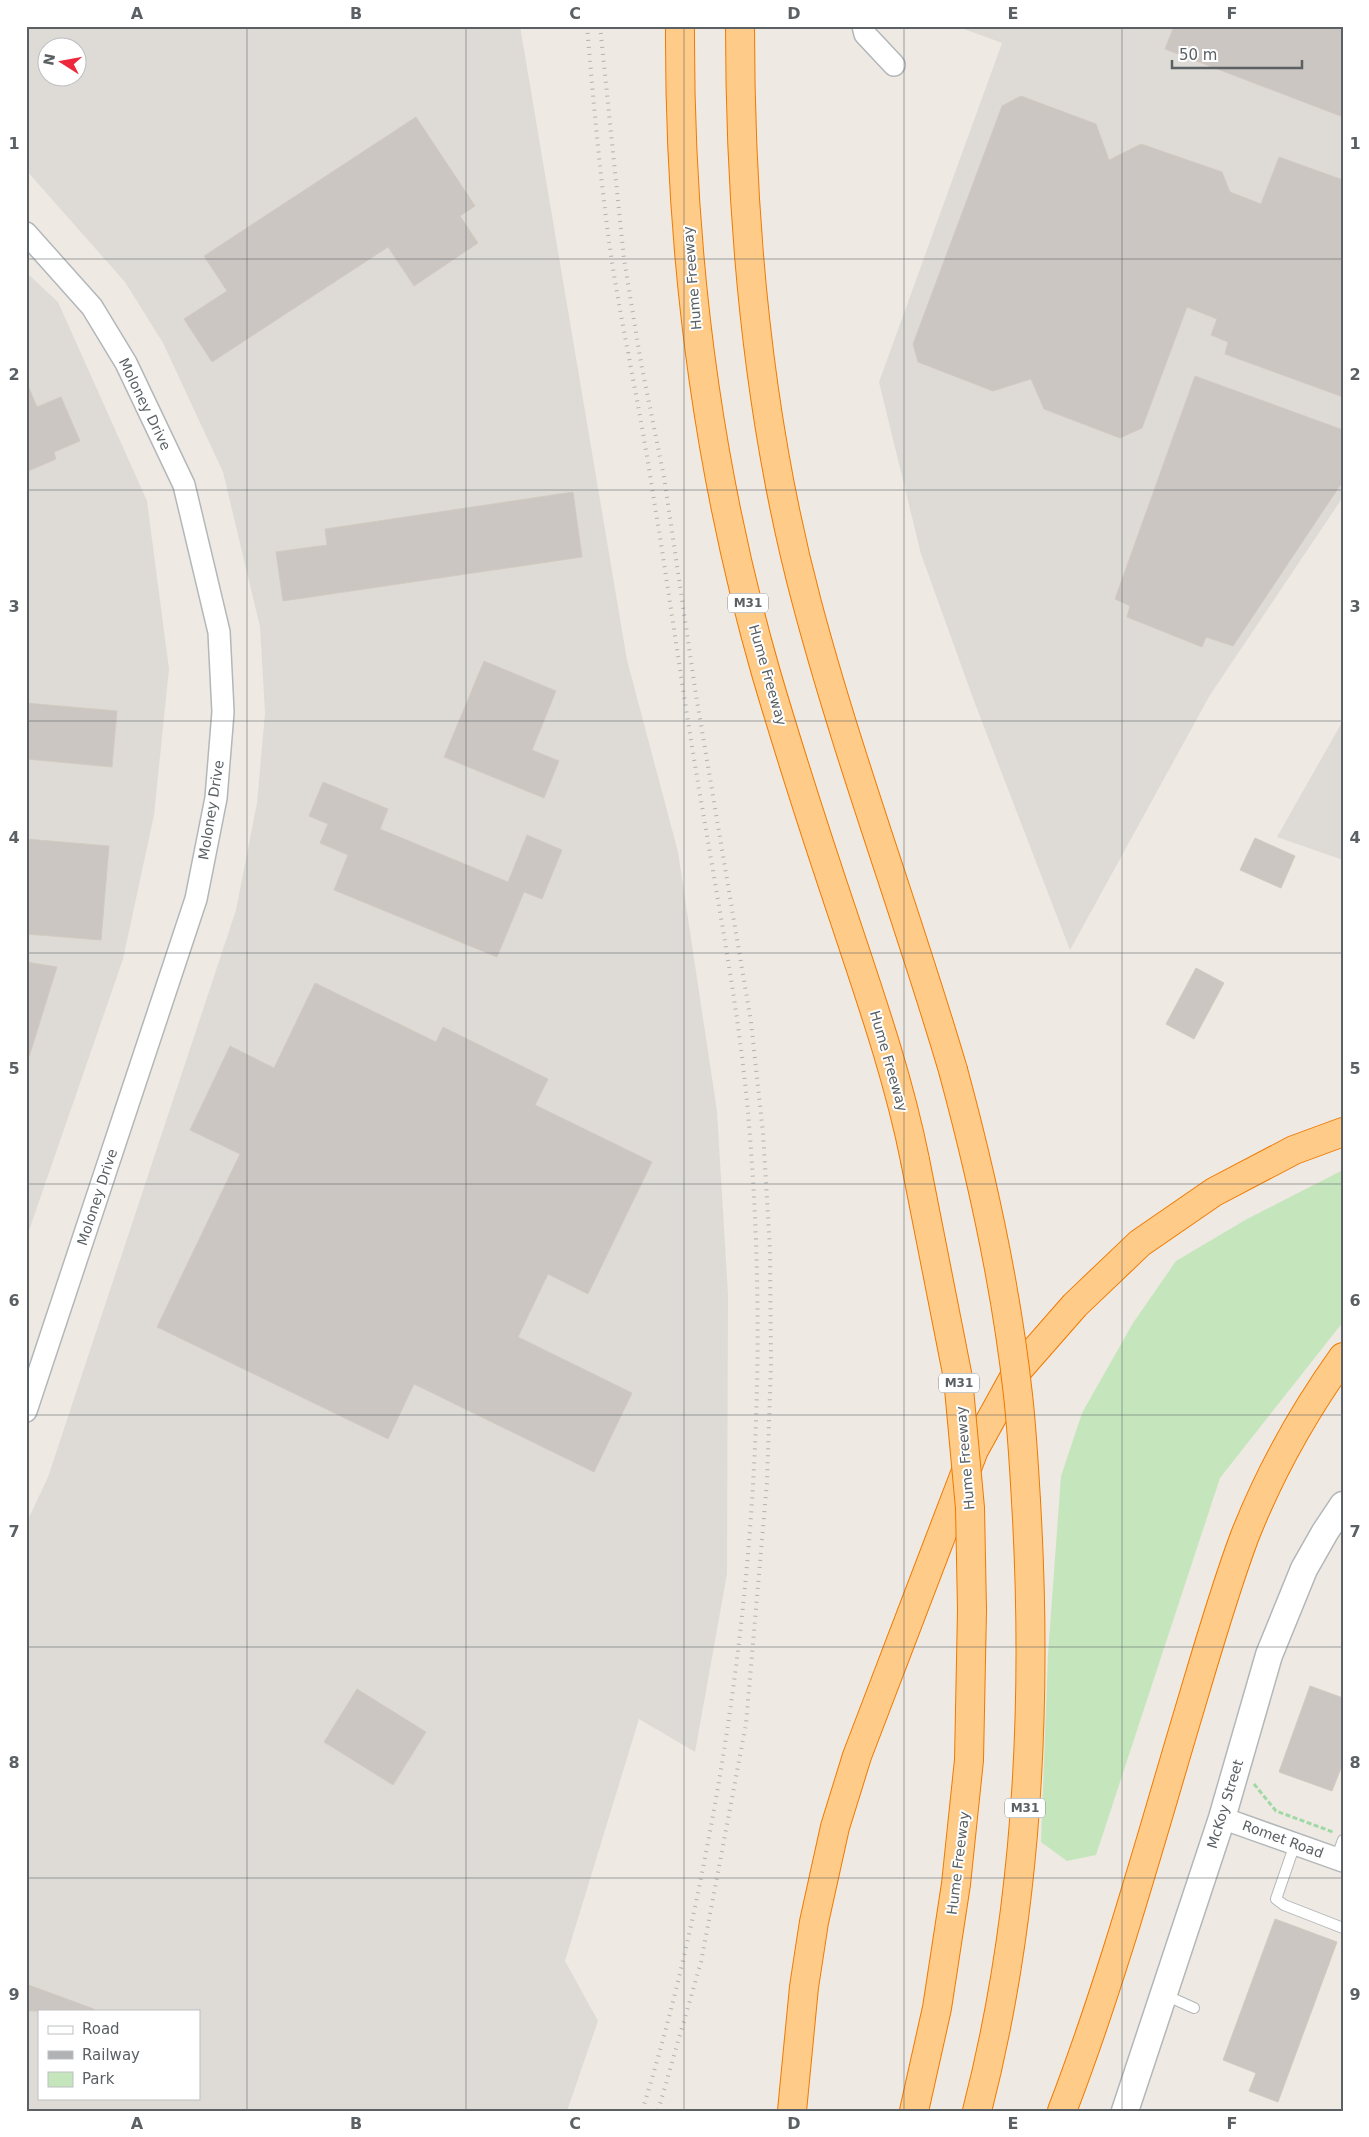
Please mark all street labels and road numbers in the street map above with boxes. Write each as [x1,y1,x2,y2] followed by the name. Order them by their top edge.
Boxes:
[679,225,705,331] street label: Hume Freeway
[116,355,174,453] street label: Moloney Drive
[728,594,768,612] road number: M31
[746,623,790,727] street label: Hume Freeway
[195,759,227,861] street label: Moloney Drive
[867,1009,911,1113] street label: Hume Freeway
[74,1147,120,1247] street label: Moloney Drive
[939,1374,979,1392] road number: M31
[952,1405,978,1511] street label: Hume Freeway
[1204,1757,1246,1850] street label: McKoy Street
[1005,1799,1045,1818] road number: M31
[944,1810,972,1916] street label: Hume Freeway
[1240,1817,1326,1861] street label: Romet Road

